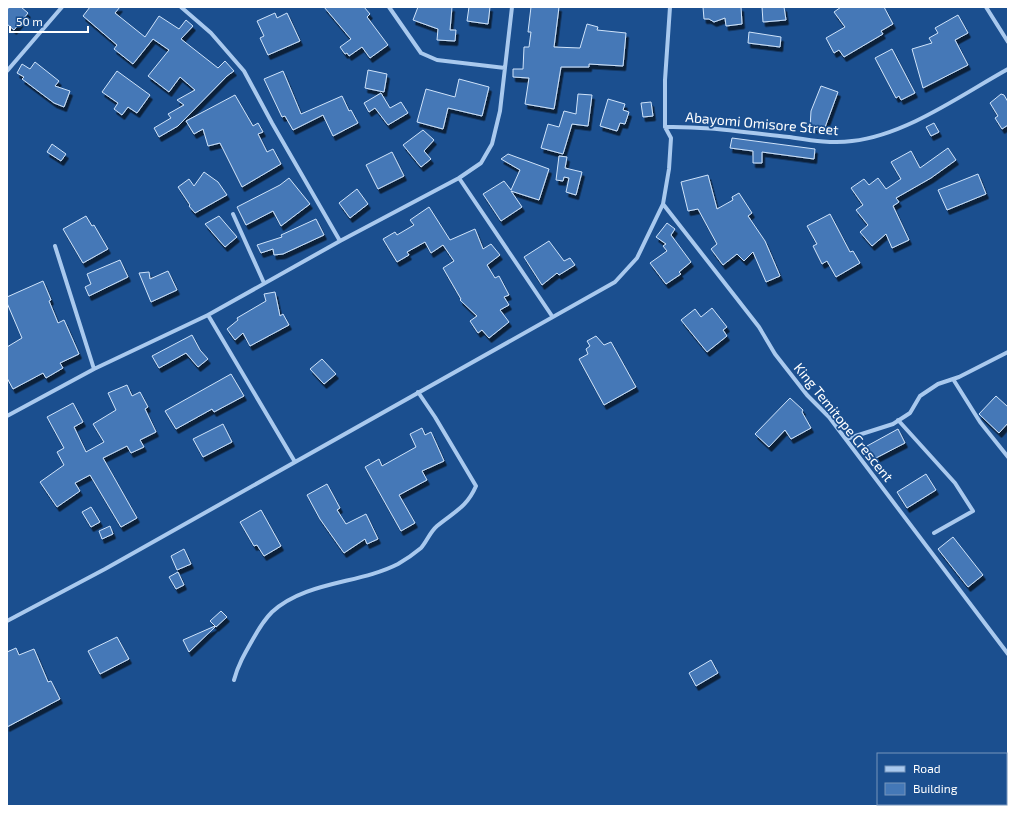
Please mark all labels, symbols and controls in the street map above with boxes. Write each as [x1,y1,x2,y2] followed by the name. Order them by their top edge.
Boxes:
[10,8,88,34] scale bar
[16,14,43,28] text: 50 m
[685,108,839,138] street label: Abayomi Omisore Street
[791,359,897,485] street label: King Temitope Crescent
[877,753,1007,805] legend
[913,761,941,775] text: Road
[913,781,958,795] text: Building

